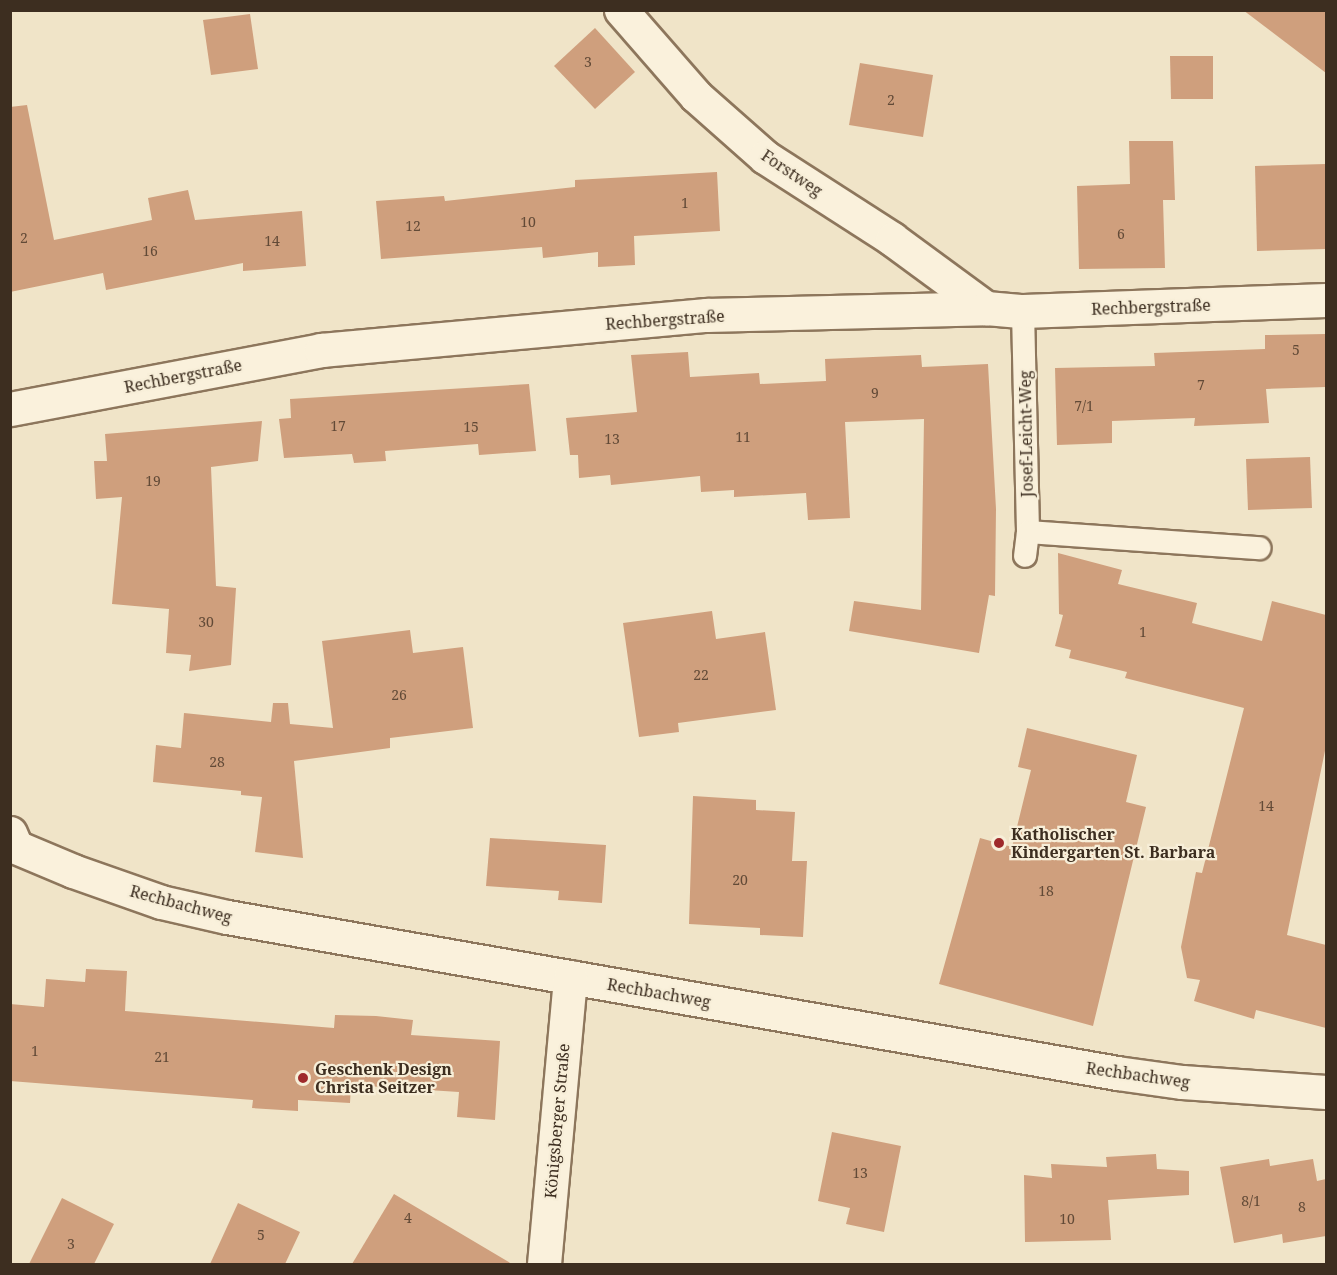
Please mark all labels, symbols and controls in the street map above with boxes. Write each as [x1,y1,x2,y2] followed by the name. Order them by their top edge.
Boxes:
[584,54,592,70] house number: 3
[887,92,895,108] house number: 2
[758,146,826,200] street label: Forstweg
[681,195,689,211] house number: 1
[520,214,536,230] house number: 10
[405,218,421,234] house number: 12
[1117,226,1125,242] house number: 6
[20,230,28,246] house number: 2
[264,233,280,249] house number: 14
[142,243,158,259] house number: 16
[1091,295,1211,319] street label: Rechbergstraße
[605,306,725,334] street label: Rechbergstraße
[1292,342,1300,358] house number: 5
[122,355,244,397] street label: Rechbergstraße
[1015,370,1037,498] street label: Josef-Leicht-Weg
[1197,377,1205,393] house number: 7
[871,385,879,401] house number: 9
[1074,398,1094,414] house number: 7/1
[330,418,346,434] house number: 17
[463,419,479,435] house number: 15
[735,429,751,445] house number: 11
[604,431,620,447] house number: 13
[145,473,161,489] house number: 19
[198,614,214,630] house number: 30
[1139,624,1147,640] house number: 1
[693,667,709,683] house number: 22
[391,687,407,703] house number: 26
[209,754,225,770] house number: 28
[1258,798,1274,814] house number: 14
[1011,824,1215,862] place label: Katholischer Kindergarten St. Barbara
[992,836,1006,850] marker: Katholischer Kindergarten St. Barbara
[732,872,748,888] house number: 20
[128,881,234,927] street label: Rechbachweg
[1038,883,1054,899] house number: 18
[606,974,712,1012] street label: Rechbachweg
[31,1043,39,1059] house number: 1
[541,1043,573,1199] street label: Königsberger Straße
[154,1049,170,1065] house number: 21
[1085,1058,1191,1092] street label: Rechbachweg
[315,1059,452,1097] place label: Geschenk Design Christa Seitzer
[296,1071,310,1085] marker: Geschenk Design Christa Seitzer
[852,1165,868,1181] house number: 13
[1241,1193,1261,1209] house number: 8/1
[1298,1199,1306,1215] house number: 8
[404,1210,412,1226] house number: 4
[1059,1211,1075,1227] house number: 10
[257,1227,265,1243] house number: 5
[67,1236,75,1252] house number: 3

